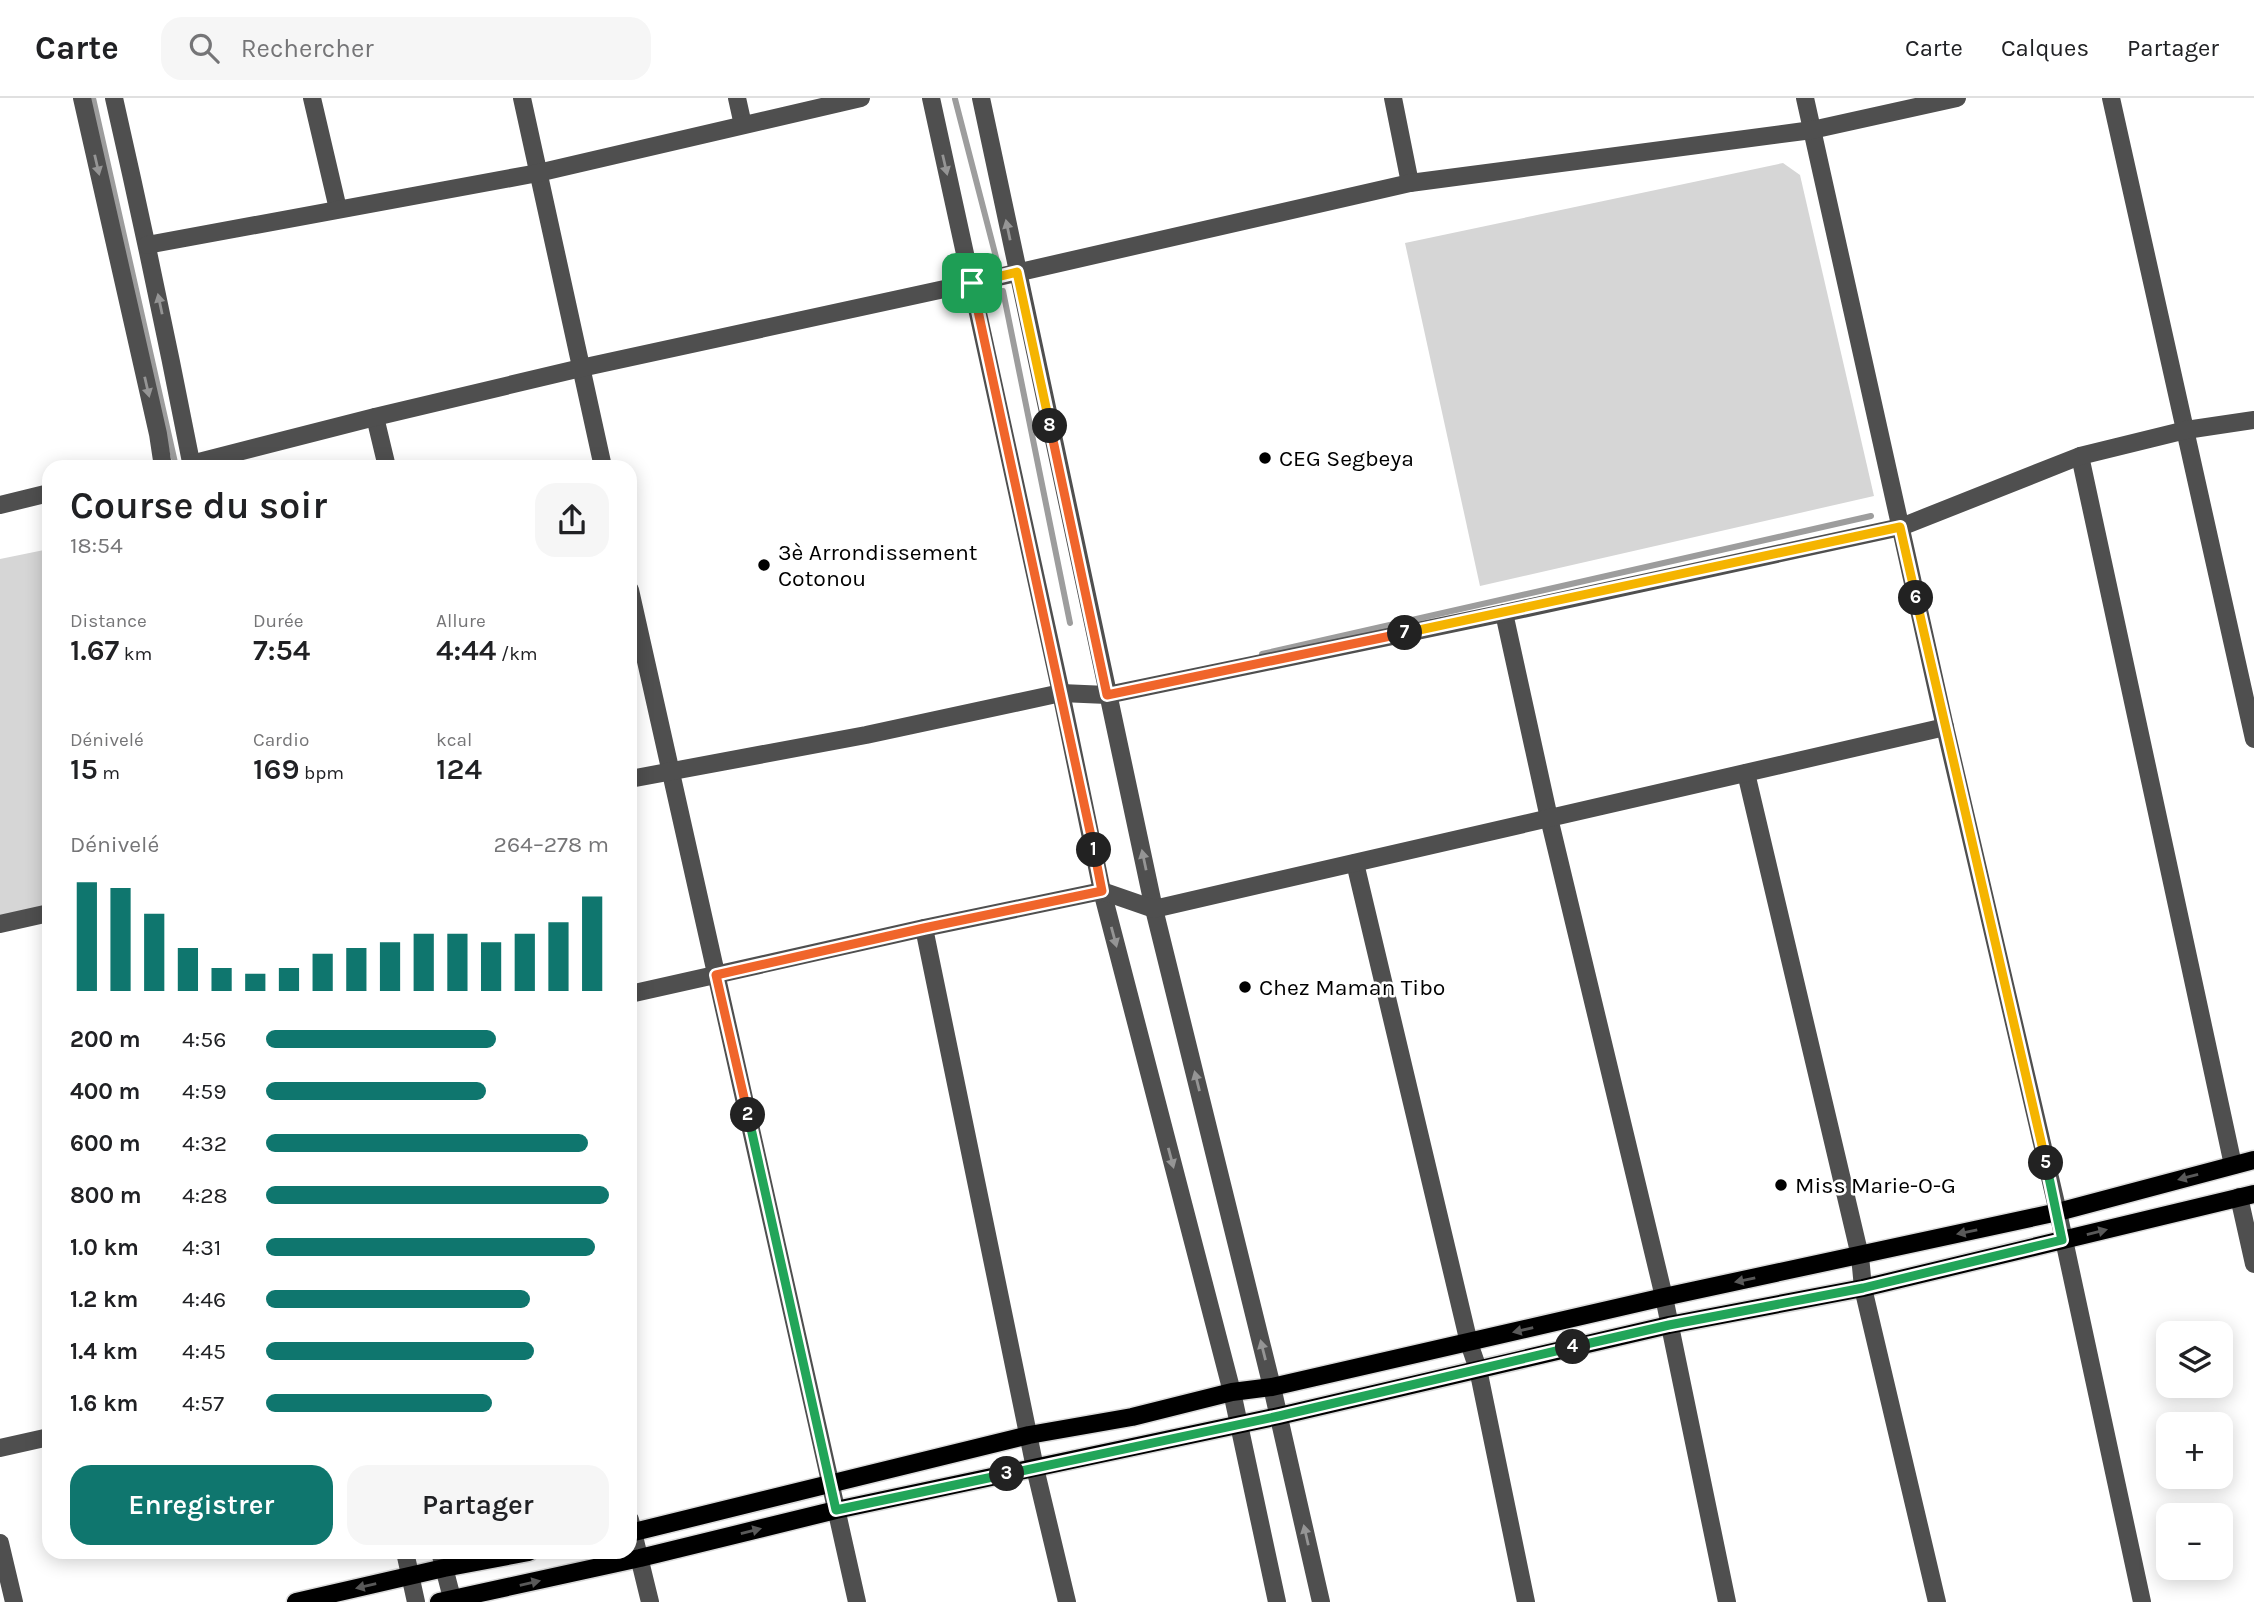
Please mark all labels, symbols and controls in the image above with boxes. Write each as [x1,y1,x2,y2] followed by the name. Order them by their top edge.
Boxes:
[161,17,651,80] search box
[35,29,119,67] text: Carte
[185,29,223,67] icon: search
[241,33,374,64] text: Rechercher
[1905,34,1963,62] text: Carte
[2001,34,2089,62] text: Calques
[2127,34,2219,62] text: Partager
[92,154,103,176] one-way arrow
[940,154,951,176] one-way arrow
[1003,219,1014,241] one-way arrow
[942,253,1002,313] pin
[953,264,991,302] icon: arrive
[154,293,165,315] one-way arrow
[142,376,153,398] one-way arrow
[1032,408,1068,444] pin: 8
[1043,414,1056,436] text: 8
[1279,445,1414,472] place label: CEG Segbeya
[1257,450,1273,466] marker: CEG Segbeya
[70,483,327,528] text: Course du soir
[535,483,609,557] button: share
[70,532,123,559] text: 18:54
[778,539,978,592] place label: 3è Arrondissement Cotonou
[756,557,772,573] marker: 3è Arrondissement Cotonou
[1898,580,1934,616] pin: 6
[1910,586,1921,608] text: 6
[70,610,147,632] text: Distance
[253,610,303,632] text: Durée
[436,610,486,632] text: Allure
[1388,616,1422,650] pin: 7
[1400,621,1409,643] text: 7
[70,632,119,668] text: 1.67
[253,632,310,668] text: 7:54
[436,632,496,668] text: 4:44
[119,643,152,665] text: km
[496,643,538,665] text: /km
[70,729,144,751] text: Dénivelé
[253,729,309,751] text: Cardio
[436,729,472,751] text: kcal
[70,751,98,787] text: 15
[253,751,299,787] text: 169
[436,751,482,787] text: 124
[98,762,120,784] text: m
[299,762,344,784] text: bpm
[70,831,159,858] text: Dénivelé
[494,831,609,858] text: 264–278 m
[1076,832,1112,868] pin: 1
[1090,838,1097,860] text: 1
[1138,849,1149,871] one-way arrow
[1109,927,1120,949] one-way arrow
[1259,974,1445,1001] place label: Chez Maman Tibo
[1237,979,1253,995] marker: Chez Maman Tibo
[70,1026,141,1053] text: 200 m
[182,1026,226,1053] text: 4:56
[1191,1070,1202,1092] one-way arrow
[70,1078,140,1105] text: 400 m
[182,1078,226,1105] text: 4:59
[730,1098,766,1132] pin: 2
[742,1103,753,1125] text: 2
[70,1130,141,1157] text: 600 m
[182,1130,227,1157] text: 4:32
[2028,1146,2064,1180] pin: 5
[1166,1147,1177,1169] one-way arrow
[2040,1151,2051,1173] text: 5
[1795,1172,1956,1199] place label: Miss Marie-O-G
[2177,1173,2198,1183] one-way arrow
[1773,1177,1789,1193] marker: Miss Marie-O-G
[70,1182,142,1209] text: 800 m
[182,1182,228,1209] text: 4:28
[2087,1226,2109,1237] one-way arrow
[1956,1227,1978,1238] one-way arrow
[70,1234,139,1261] text: 1.0 km
[182,1234,221,1261] text: 4:31
[1734,1275,1756,1286] one-way arrow
[70,1286,138,1313] text: 1.2 km
[182,1286,226,1313] text: 4:46
[2156,1321,2233,1580] map controls
[2156,1321,2233,1398] button: layers
[1512,1325,1534,1336] one-way arrow
[1556,1330,1590,1364] pin: 4
[1567,1335,1578,1357] text: 4
[70,1338,138,1365] text: 1.4 km
[182,1338,226,1365] text: 4:45
[1257,1339,1268,1361] one-way arrow
[70,1390,138,1417] text: 1.6 km
[182,1390,224,1417] text: 4:57
[2156,1412,2233,1489] button: +
[990,1456,1024,1492] pin: 3
[1001,1462,1012,1484] text: 3
[70,1465,333,1545] button: Enregistrer
[347,1465,609,1545] button: Partager
[2156,1503,2233,1580] button: −
[1300,1524,1311,1546] one-way arrow
[741,1525,763,1536] one-way arrow
[519,1578,541,1589] one-way arrow
[355,1581,377,1592] one-way arrow

